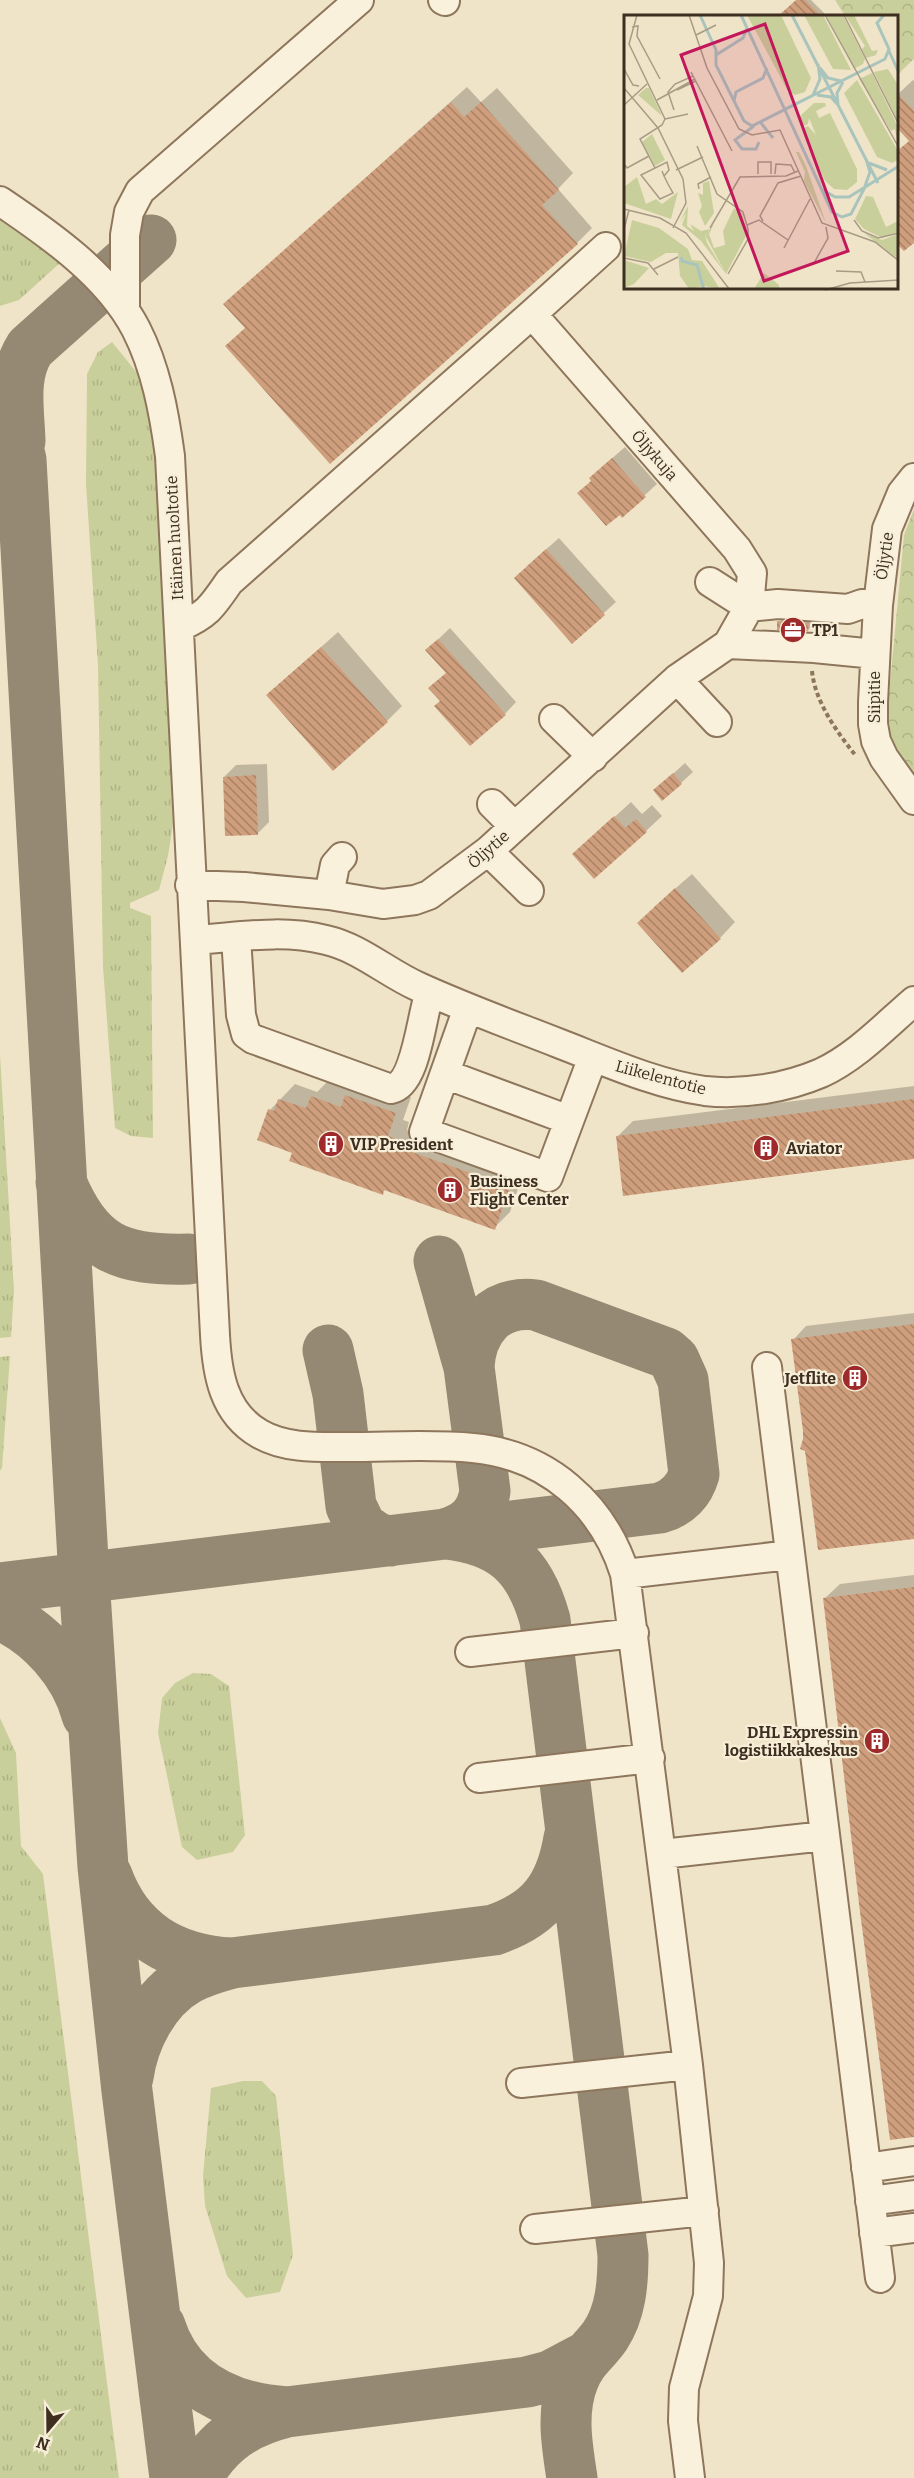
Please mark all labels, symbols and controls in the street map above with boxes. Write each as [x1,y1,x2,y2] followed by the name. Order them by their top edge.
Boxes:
[624,15,899,290] inset map
[628,426,682,485] street label: Öljykuja
[162,475,187,601] street label: Itäinen huoltotie
[872,531,897,581] street label: Öljytie
[778,615,808,645] office icon: TP1
[812,621,838,640] place label: TP1
[865,671,884,723] street label: Siipitie
[464,826,513,872] street label: Öljytie
[614,1056,708,1099] street label: Liikelentotie
[316,1129,346,1159] building icon: VIP President
[751,1133,781,1163] building icon: Aviator
[350,1135,454,1154] place label: VIP President
[786,1139,843,1158] place label: Aviator
[470,1172,569,1209] place label: Business Flight Center
[435,1175,465,1205] building icon: Business Flight Center
[840,1363,870,1393] building icon: Jetflite
[784,1369,836,1388] place label: Jetflite
[725,1723,859,1760] place label: DHL Expressin logistiikkakeskus
[862,1726,892,1756] building icon: DHL Expressin logistiikkakeskus
[18,2400,78,2460] north arrow
[34,2433,52,2455] text: N

